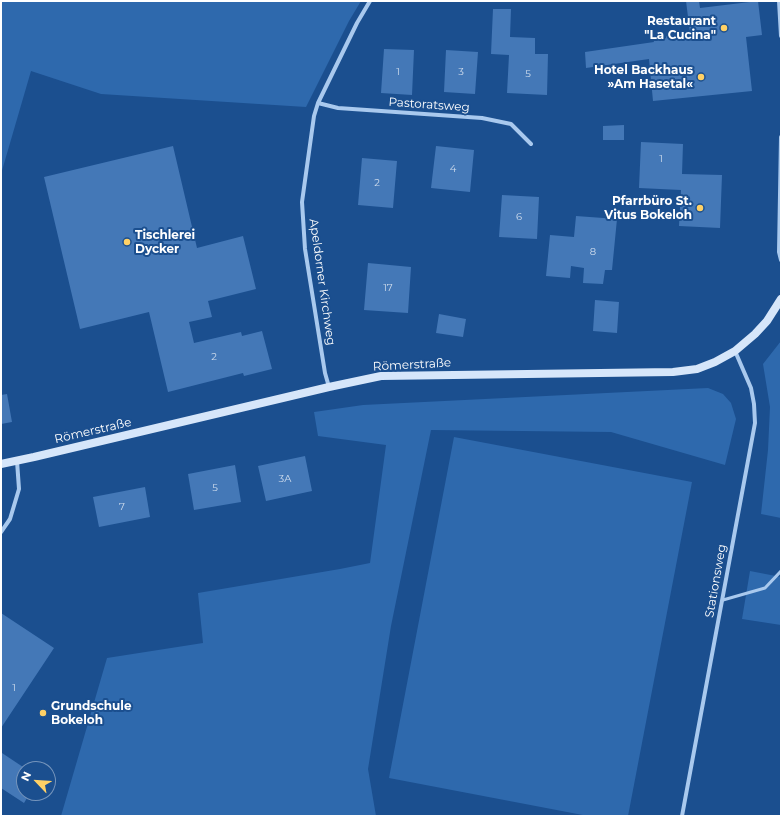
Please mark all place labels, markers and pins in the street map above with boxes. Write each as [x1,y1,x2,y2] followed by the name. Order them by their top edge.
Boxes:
[644,14,716,42] place label: Restaurant "La Cucina"
[719,23,729,33] marker: Restaurant "La Cucina"
[594,63,693,91] place label: Hotel Backhaus »Am Hasetal«
[696,72,706,82] marker: Hotel Backhaus »Am Hasetal«
[604,194,692,222] place label: Pfarrbüro St. Vitus Bokeloh
[695,203,705,213] marker: Pfarrbüro St. Vitus Bokeloh
[135,228,195,256] place label: Tischlerei Dycker
[122,237,132,247] marker: Tischlerei Dycker
[51,699,131,727] place label: Grundschule Bokeloh
[38,708,48,718] marker: Grundschule Bokeloh

